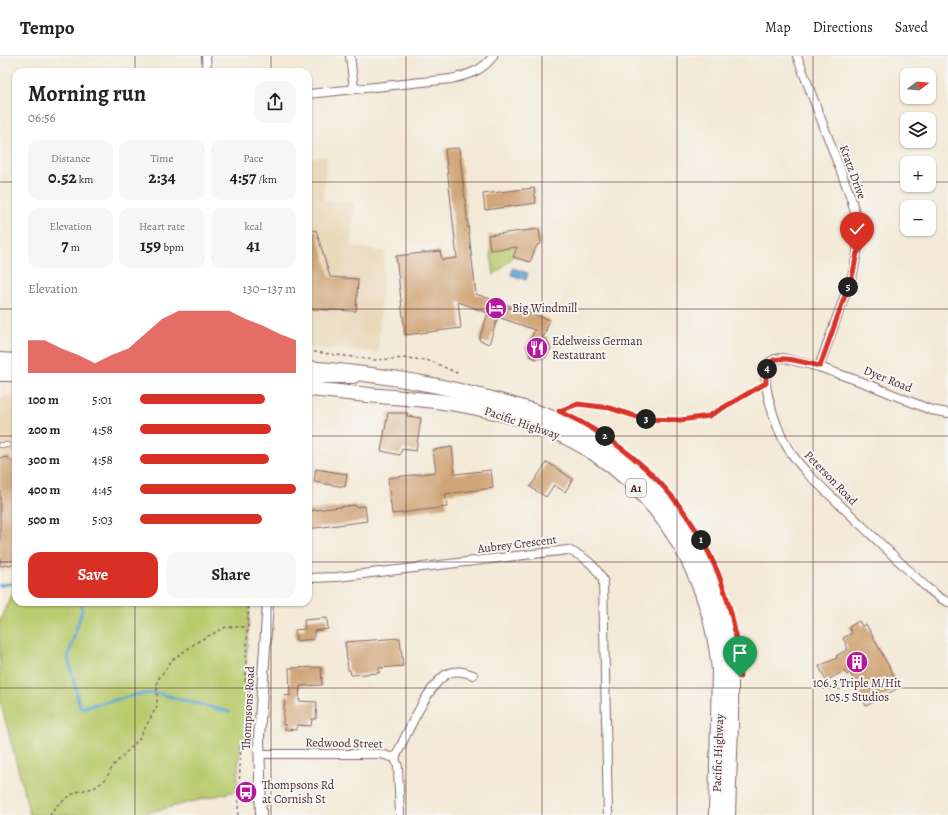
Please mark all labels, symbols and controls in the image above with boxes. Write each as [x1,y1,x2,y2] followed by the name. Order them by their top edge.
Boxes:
[20,15,75,41] text: Tempo
[765,18,791,37] text: Map
[813,18,873,37] text: Directions
[895,18,928,37] text: Saved
[900,68,936,104] north arrow
[900,68,936,236] map controls
[28,79,146,109] text: Morning run
[254,81,296,123] button: share
[28,109,56,126] text: 06:56
[900,112,936,148] button: layers
[836,143,870,201] street label: Kratz Drive
[51,151,90,166] text: Distance
[151,151,173,166] text: Time
[243,151,264,166] text: Pace
[900,156,936,192] button: +
[48,166,77,189] text: 0.52
[148,166,176,189] text: 2:34
[230,166,256,189] text: 4:57
[77,172,93,187] text: km
[256,172,277,187] text: /km
[900,200,936,236] button: −
[840,212,874,253] pin
[846,218,868,240] icon: check
[50,219,92,234] text: Elevation
[139,219,185,234] text: Heart rate
[245,219,262,234] text: kcal
[61,234,69,257] text: 7
[140,234,161,257] text: 159
[246,234,260,257] text: 41
[69,240,80,255] text: m
[161,240,184,255] text: bpm
[838,277,858,297] pin: 5
[846,279,850,294] text: 5
[28,280,78,297] text: Elevation
[243,280,296,297] text: 130–137 m
[483,295,509,321] hotel icon: Big Windmill
[512,300,577,316] place label: Big Windmill
[552,333,643,363] place label: Edelweiss German Restaurant
[524,335,550,361] restaurant icon: Edelweiss German Restaurant
[757,359,777,379] pin: 4
[764,361,770,376] text: 4
[861,362,915,396] street label: Dyer Road
[28,391,59,408] text: 100 m
[92,391,112,408] text: 5:01
[482,403,562,444] street label: Pacific Highway
[636,409,656,429] pin: 3
[644,411,648,426] text: 3
[28,421,61,438] text: 200 m
[92,421,113,438] text: 4:58
[595,426,615,446] pin: 2
[602,428,608,443] text: 2
[801,447,861,509] street label: Peterson Road
[28,451,60,468] text: 300 m
[92,451,113,468] text: 4:58
[626,479,646,497] road number: A1
[28,481,60,498] text: 400 m
[92,481,112,498] text: 4:45
[28,511,60,528] text: 500 m
[92,511,113,528] text: 5:03
[691,530,711,550] pin: 1
[475,531,558,557] street label: Aubrey Crescent
[699,532,703,547] text: 1
[28,552,158,598] button: Save
[166,552,296,598] button: Share
[723,636,757,677] pin
[729,642,751,664] icon: arrive
[844,649,870,675] building icon: 106.3 Triple M/Hit 105.5 Studios
[238,665,258,750] street label: Thompsons Road
[813,675,901,705] place label: 106.3 Triple M/Hit 105.5 Studios
[709,713,727,792] street label: Pacific Highway
[305,734,383,752] street label: Redwood Street
[262,777,335,807] place label: Thompsons Rd at Cornish St
[233,779,259,805] bus stop icon: Thompsons Rd at Cornish St

